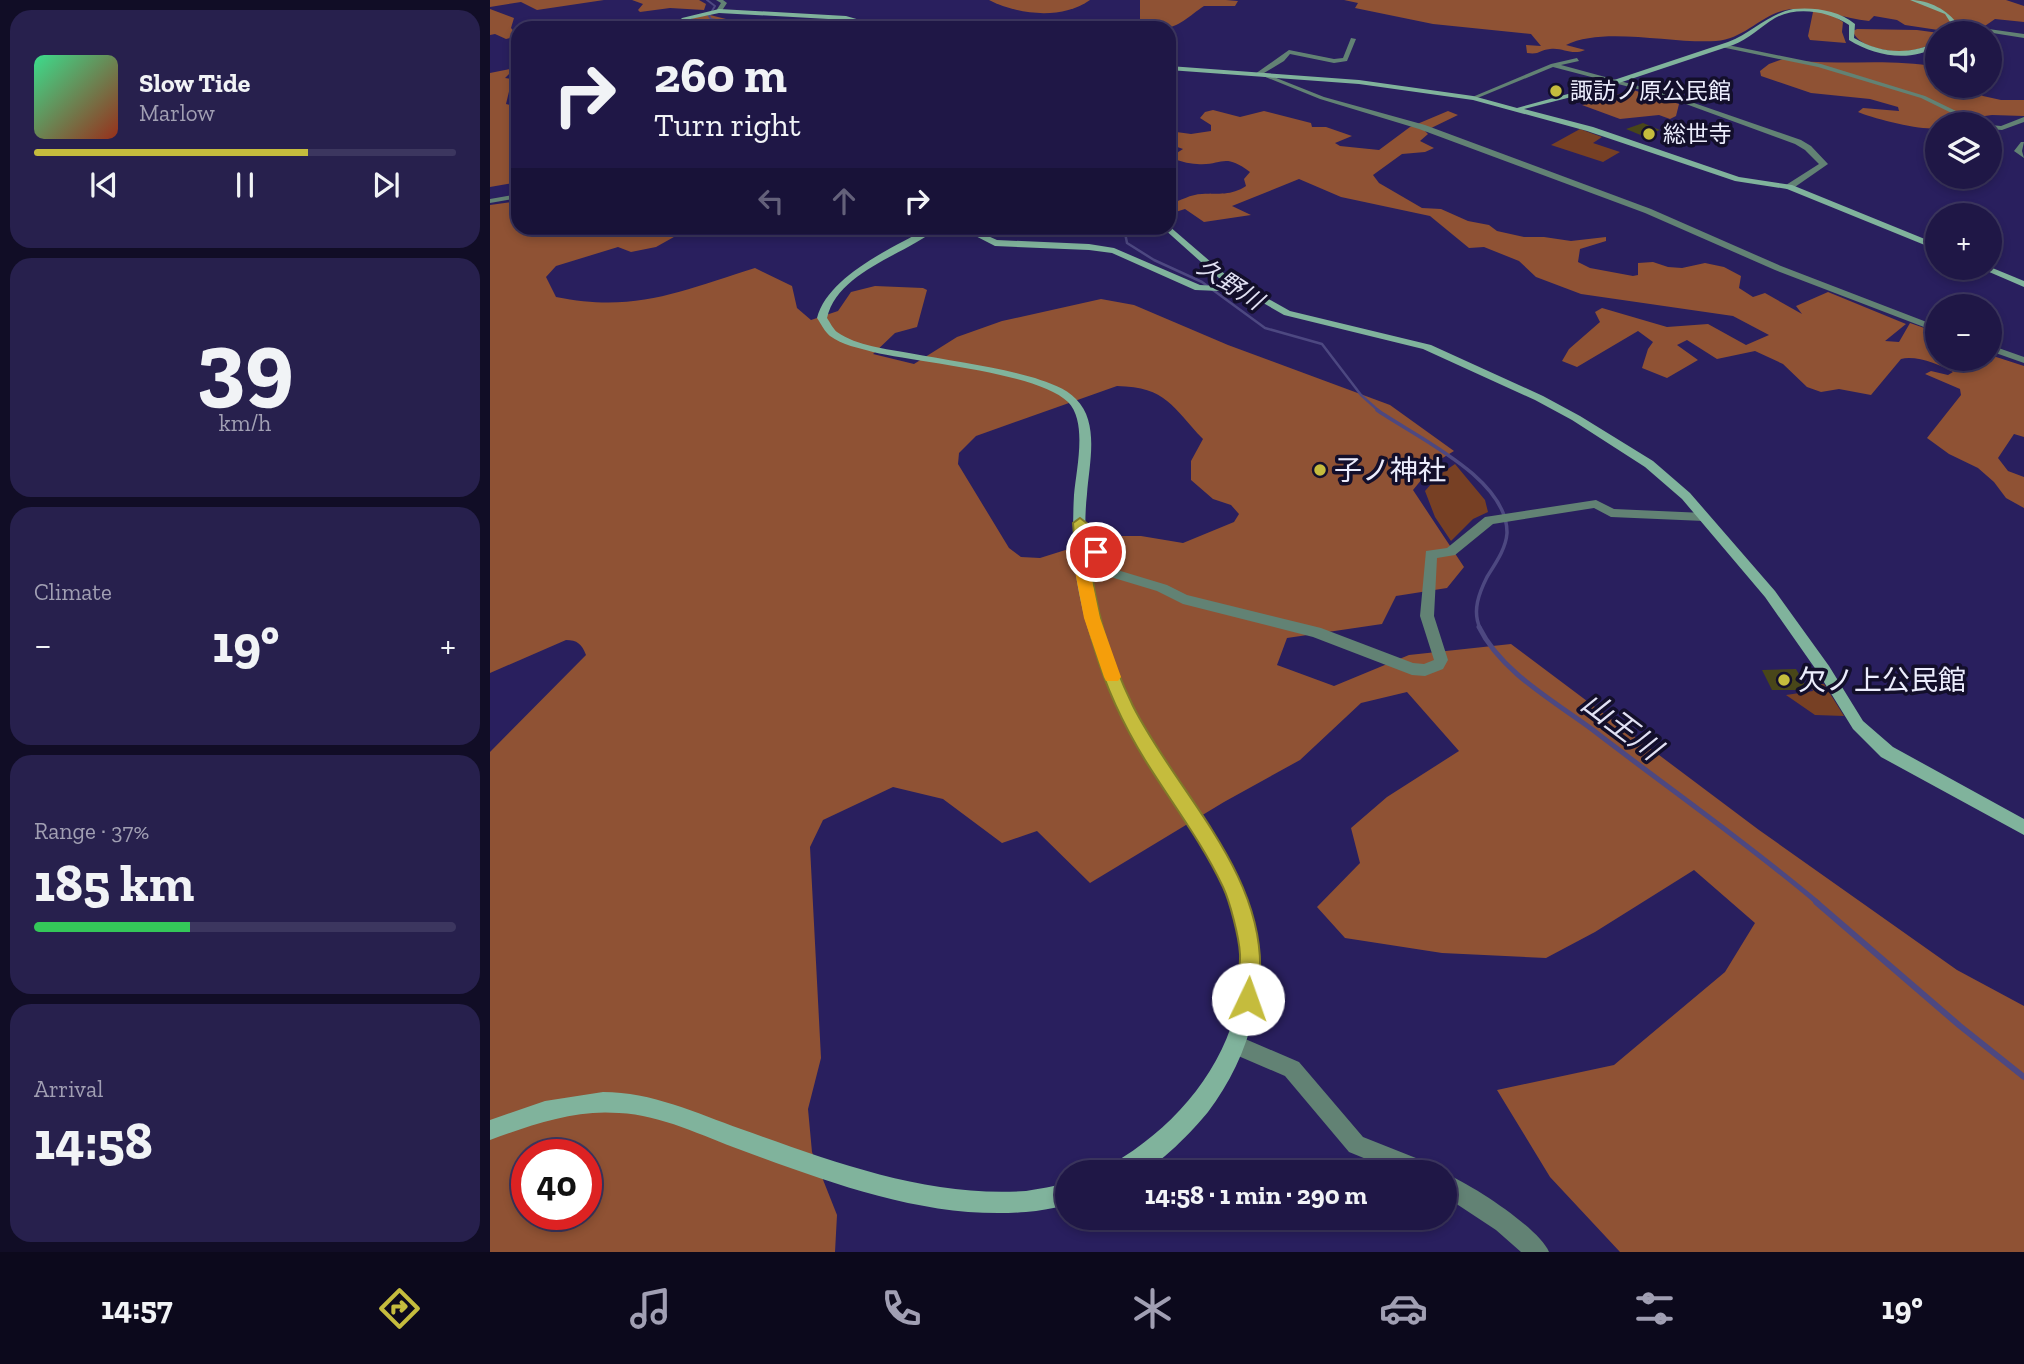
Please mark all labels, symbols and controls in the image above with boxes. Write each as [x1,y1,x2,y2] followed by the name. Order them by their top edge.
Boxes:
[1925,21,2002,371] map controls
[1925,21,2002,98] button: sound
[654,46,787,105] text: 260 m
[539,49,630,140] icon: right
[139,67,250,99] text: Slow Tide
[1570,77,1731,105] place label: 諏訪ノ原公民館
[1548,83,1564,99] marker: 諏訪ノ原公民館
[139,99,215,127] text: Marlow
[654,106,801,144] text: Turn right
[1925,112,2002,189] button: layers
[1663,120,1732,148] place label: 総世寺
[1641,126,1657,142] marker: 総世寺
[85,166,123,204] icon: previous
[226,166,264,204] icon: pause
[367,166,405,204] icon: next
[752,182,790,220] icon: left
[825,182,863,220] icon: ahead
[898,182,936,220] icon: right
[1925,203,2002,280] button: +
[1192,252,1271,317] water label: 久野川
[1925,294,2002,371] button: −
[196,309,294,418] text: 39
[219,409,271,437] text: km/h
[1334,454,1446,487] place label: 子ノ神社
[1312,462,1328,478] marker: 子ノ神社
[1066,522,1126,582] pin
[1077,533,1115,571] icon: arrive
[34,578,112,606] text: Climate
[212,613,279,675] text: 19°
[34,622,52,668] text: −
[440,622,456,668] text: +
[1798,664,1966,697] place label: 欠ノ上公民館
[1776,672,1792,688] marker: 欠ノ上公民館
[1574,685,1670,769] water label: 山王川
[34,817,149,845] text: Range · 37%
[34,852,194,914] text: 185 km
[1211,962,1285,1036] position arrow
[34,1075,103,1103] text: Arrival
[34,1110,153,1172] text: 14:58
[511,1139,602,1230] speed limit sign: 40
[1145,1179,1367,1211] text: 14:58 · 1 min · 290 m
[375,1284,424,1333] icon: directions
[626,1284,675,1333] icon: music
[877,1284,926,1333] icon: phone
[1128,1284,1177,1333] icon: climate
[1379,1284,1428,1333] icon: car
[1630,1284,1679,1333] icon: filters
[101,1289,173,1327] text: 14:57
[1882,1289,1923,1327] text: 19°

